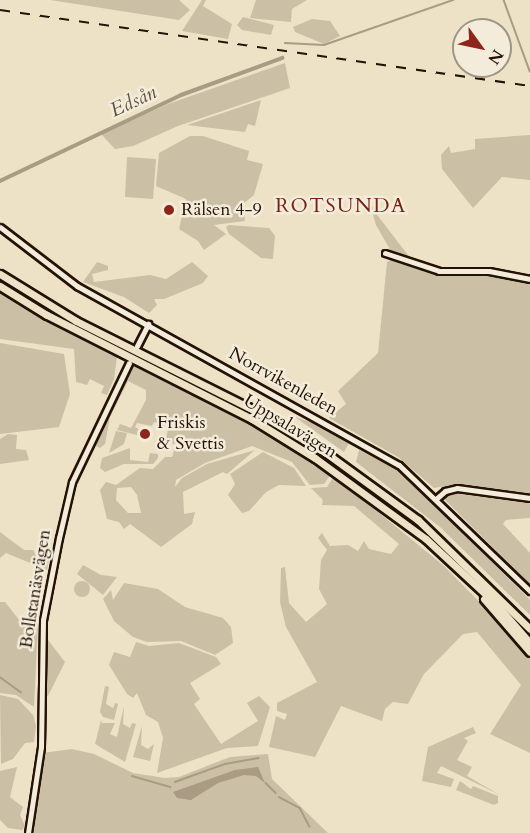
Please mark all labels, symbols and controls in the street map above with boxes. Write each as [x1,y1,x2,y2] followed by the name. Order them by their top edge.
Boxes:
[452,18,512,78] north arrow
[482,45,508,69] text: N
[106,80,160,122] water label: Edsån
[275,193,407,217] district label: ROTSUNDA
[181,199,262,221] place label: Rälsen 4-9
[162,203,176,217] marker: Rälsen 4-9
[225,343,341,421] street label: Norrvikenleden
[239,391,341,463] street label: Uppsalavägen
[157,413,224,456] place label: Friskis & Svettis
[138,427,152,441] marker: Friskis & Svettis
[16,528,56,650] street label: Bollstanäsvägen

